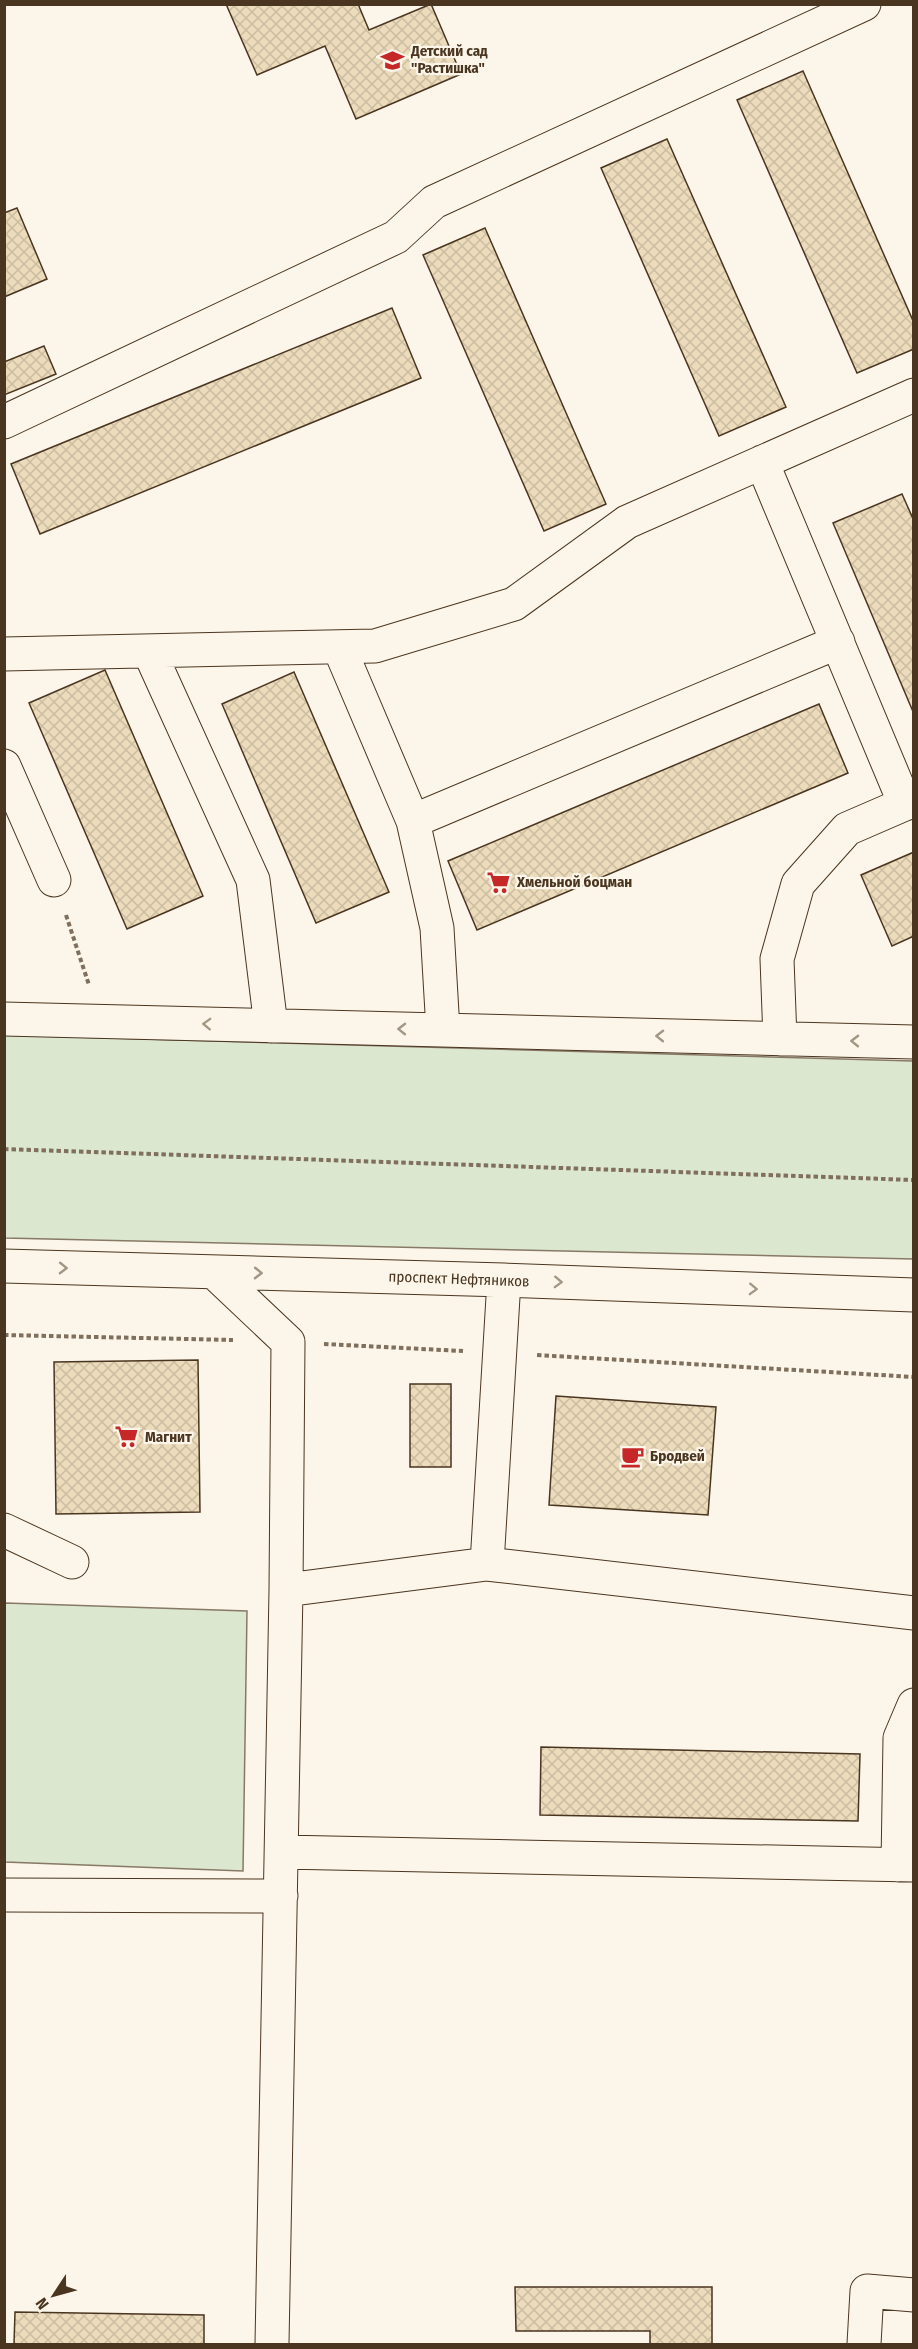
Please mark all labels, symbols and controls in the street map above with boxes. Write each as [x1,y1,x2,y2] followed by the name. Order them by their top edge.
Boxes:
[410,42,488,77] place label: Детский сад "Растишка"
[380,47,406,73] school or university icon: Детский сад "Растишка"
[486,869,512,895] supermarket icon: Хмельной боцман
[516,873,632,891] place label: Хмельной боцман
[203,1018,212,1030] one-way arrow
[398,1023,407,1035] one-way arrow
[656,1029,665,1042] one-way arrow
[851,1034,860,1047] one-way arrow
[58,1262,67,1274] one-way arrow
[253,1267,262,1280] one-way arrow
[388,1268,530,1290] street label: проспект Нефтяников
[553,1275,562,1288] one-way arrow
[748,1283,757,1295] one-way arrow
[114,1424,140,1450] supermarket icon: Магнит
[145,1428,192,1446] place label: Магнит
[619,1443,645,1469] cafe icon: Бродвей
[650,1447,705,1465] place label: Бродвей
[24,2265,84,2325] north arrow
[32,2294,53,2313] text: N

